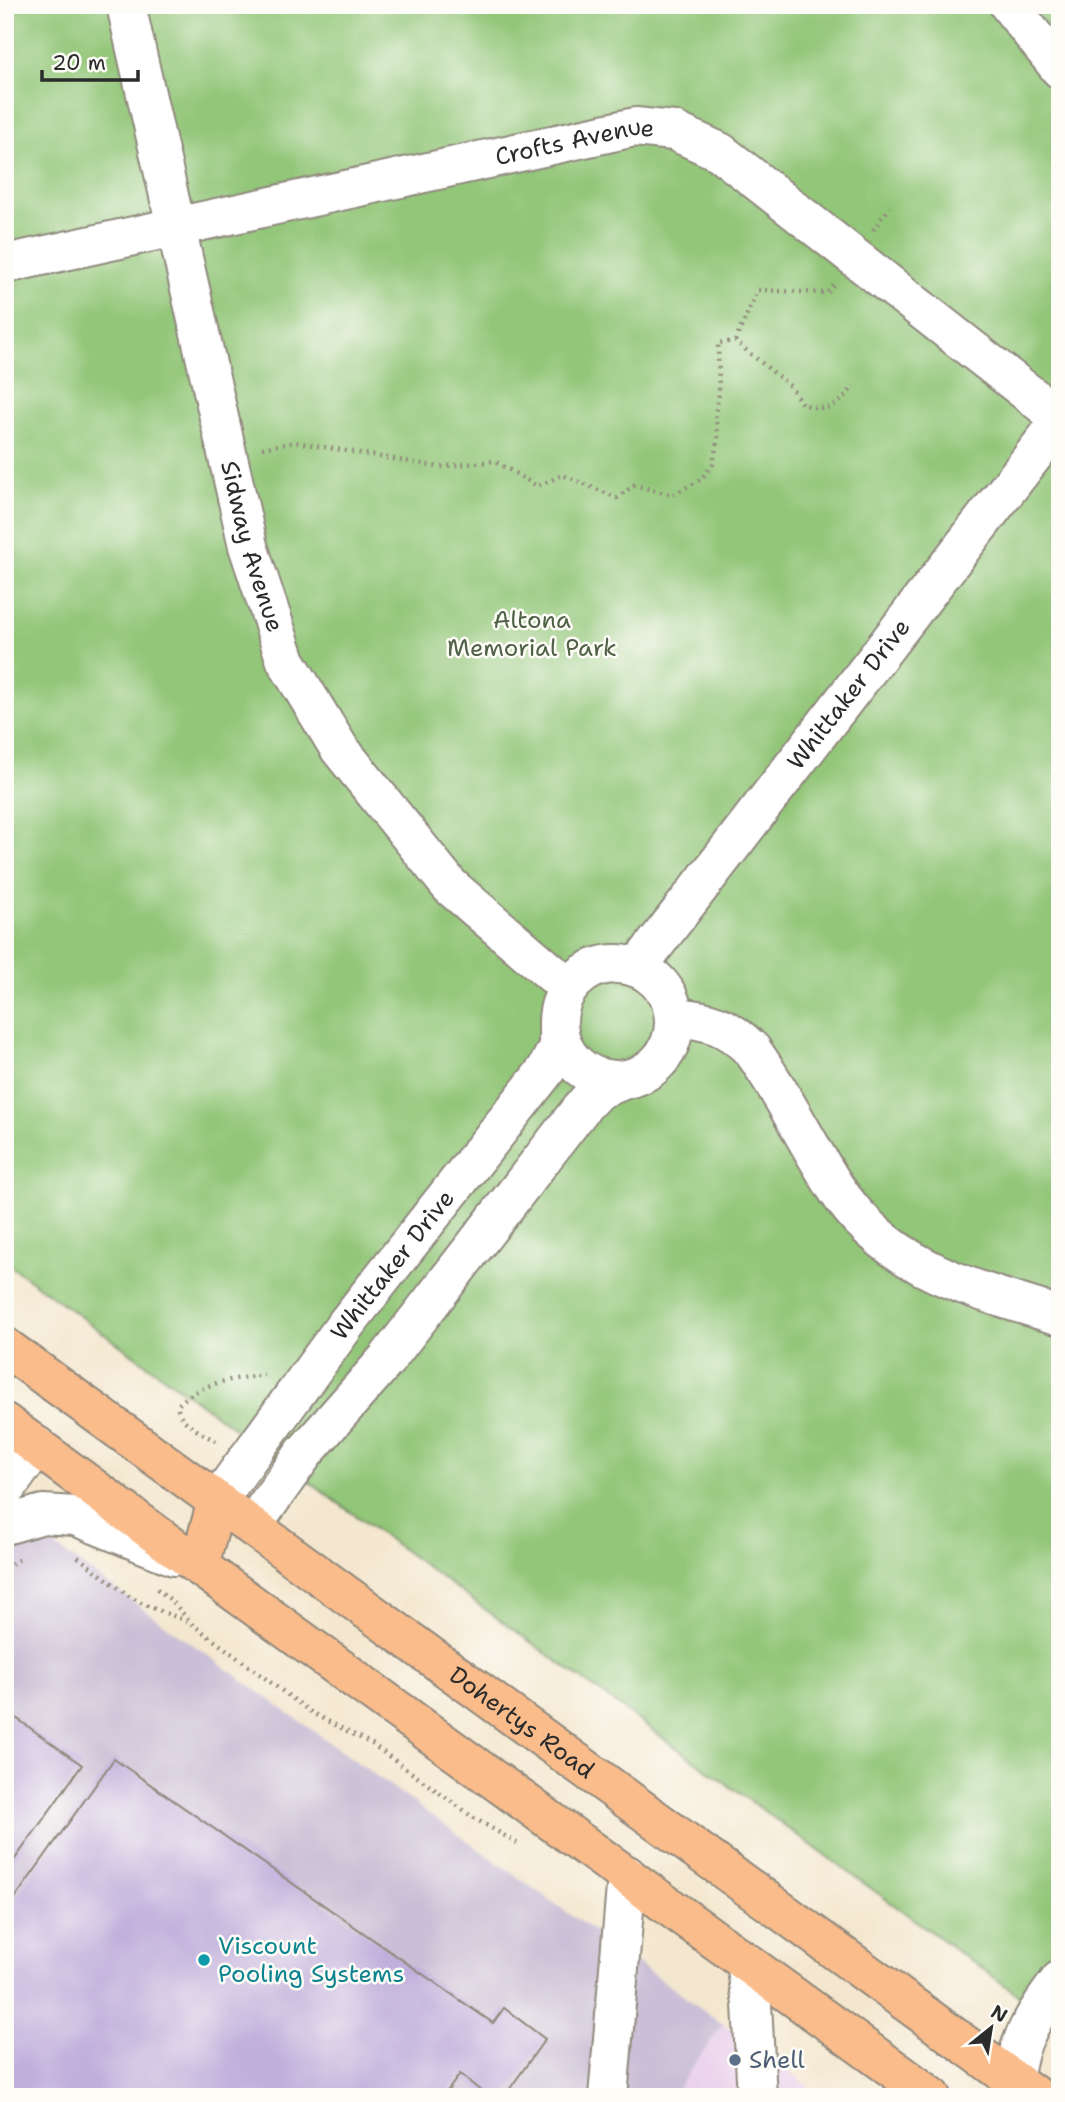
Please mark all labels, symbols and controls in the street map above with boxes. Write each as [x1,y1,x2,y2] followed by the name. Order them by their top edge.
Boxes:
[42,38,138,82] scale bar
[52,49,106,77] text: 20 m
[492,110,656,173] street label: Crofts Avenue
[213,458,291,636] street label: Sidway Avenue
[447,604,617,664] park label: Altona Memorial Park
[780,612,917,777] street label: Whittaker Drive
[323,1183,462,1347] street label: Whittaker Drive
[443,1659,601,1786] street label: Dohertys Road
[218,1930,404,1990] place label: Viscount Pooling Systems
[196,1952,212,1968] marker: Viscount Pooling Systems
[956,1994,1026,2064] north arrow
[986,1999,1012,2028] text: N
[749,2044,806,2076] place label: Shell
[727,2052,743,2068] marker: Shell

